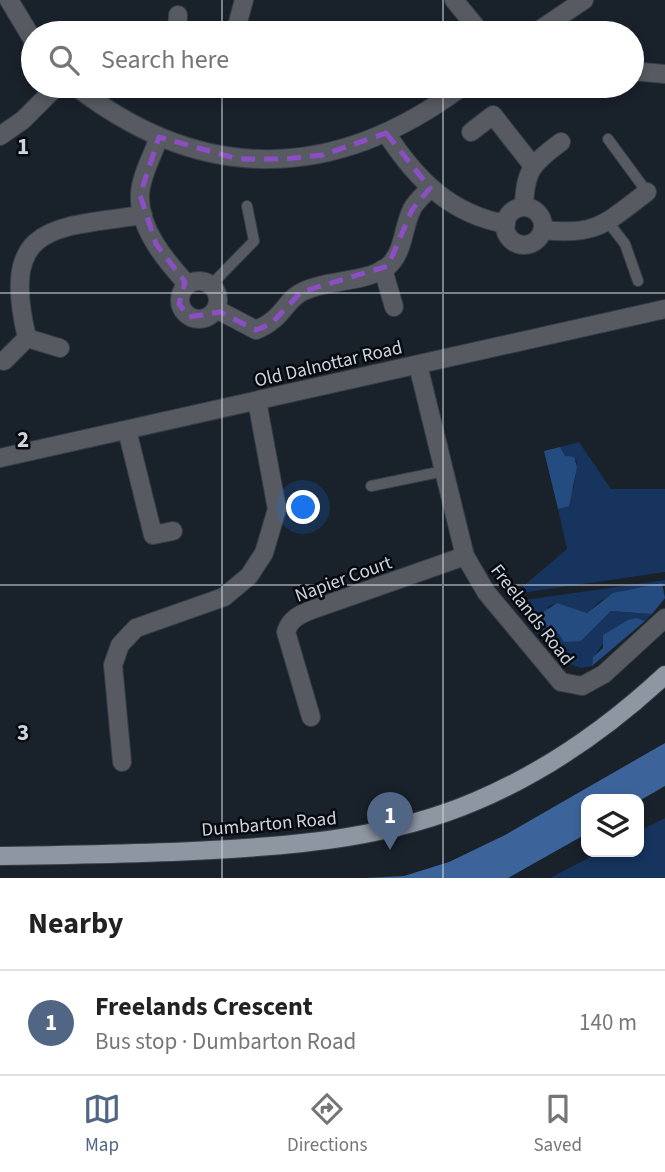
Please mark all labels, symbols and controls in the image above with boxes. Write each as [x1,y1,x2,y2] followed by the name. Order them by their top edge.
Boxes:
[21,21,644,98] search box
[45,41,83,79] icon: search
[101,41,229,78] text: Search here
[17,130,29,163] text: 1
[252,334,405,395] street label: Old Dalnottar Road
[17,423,29,456] text: 2
[286,490,320,524] your location
[291,549,396,609] street label: Napier Court
[484,558,580,671] street label: Freelands Road
[17,716,29,749] text: 3
[367,792,413,850] pin: 1
[581,794,644,857] map controls
[581,794,644,857] button: layers
[200,805,338,844] street label: Dumbarton Road
[28,902,123,945] text: Nearby
[95,988,313,1025] text: Freelands Crescent
[45,1006,57,1039] text: 1
[579,1006,637,1039] text: 140 m
[95,1025,356,1058] text: Bus stop · Dumbarton Road
[83,1090,121,1159] tab: Map
[287,1090,367,1159] tab: Directions
[533,1090,582,1159] tab: Saved

